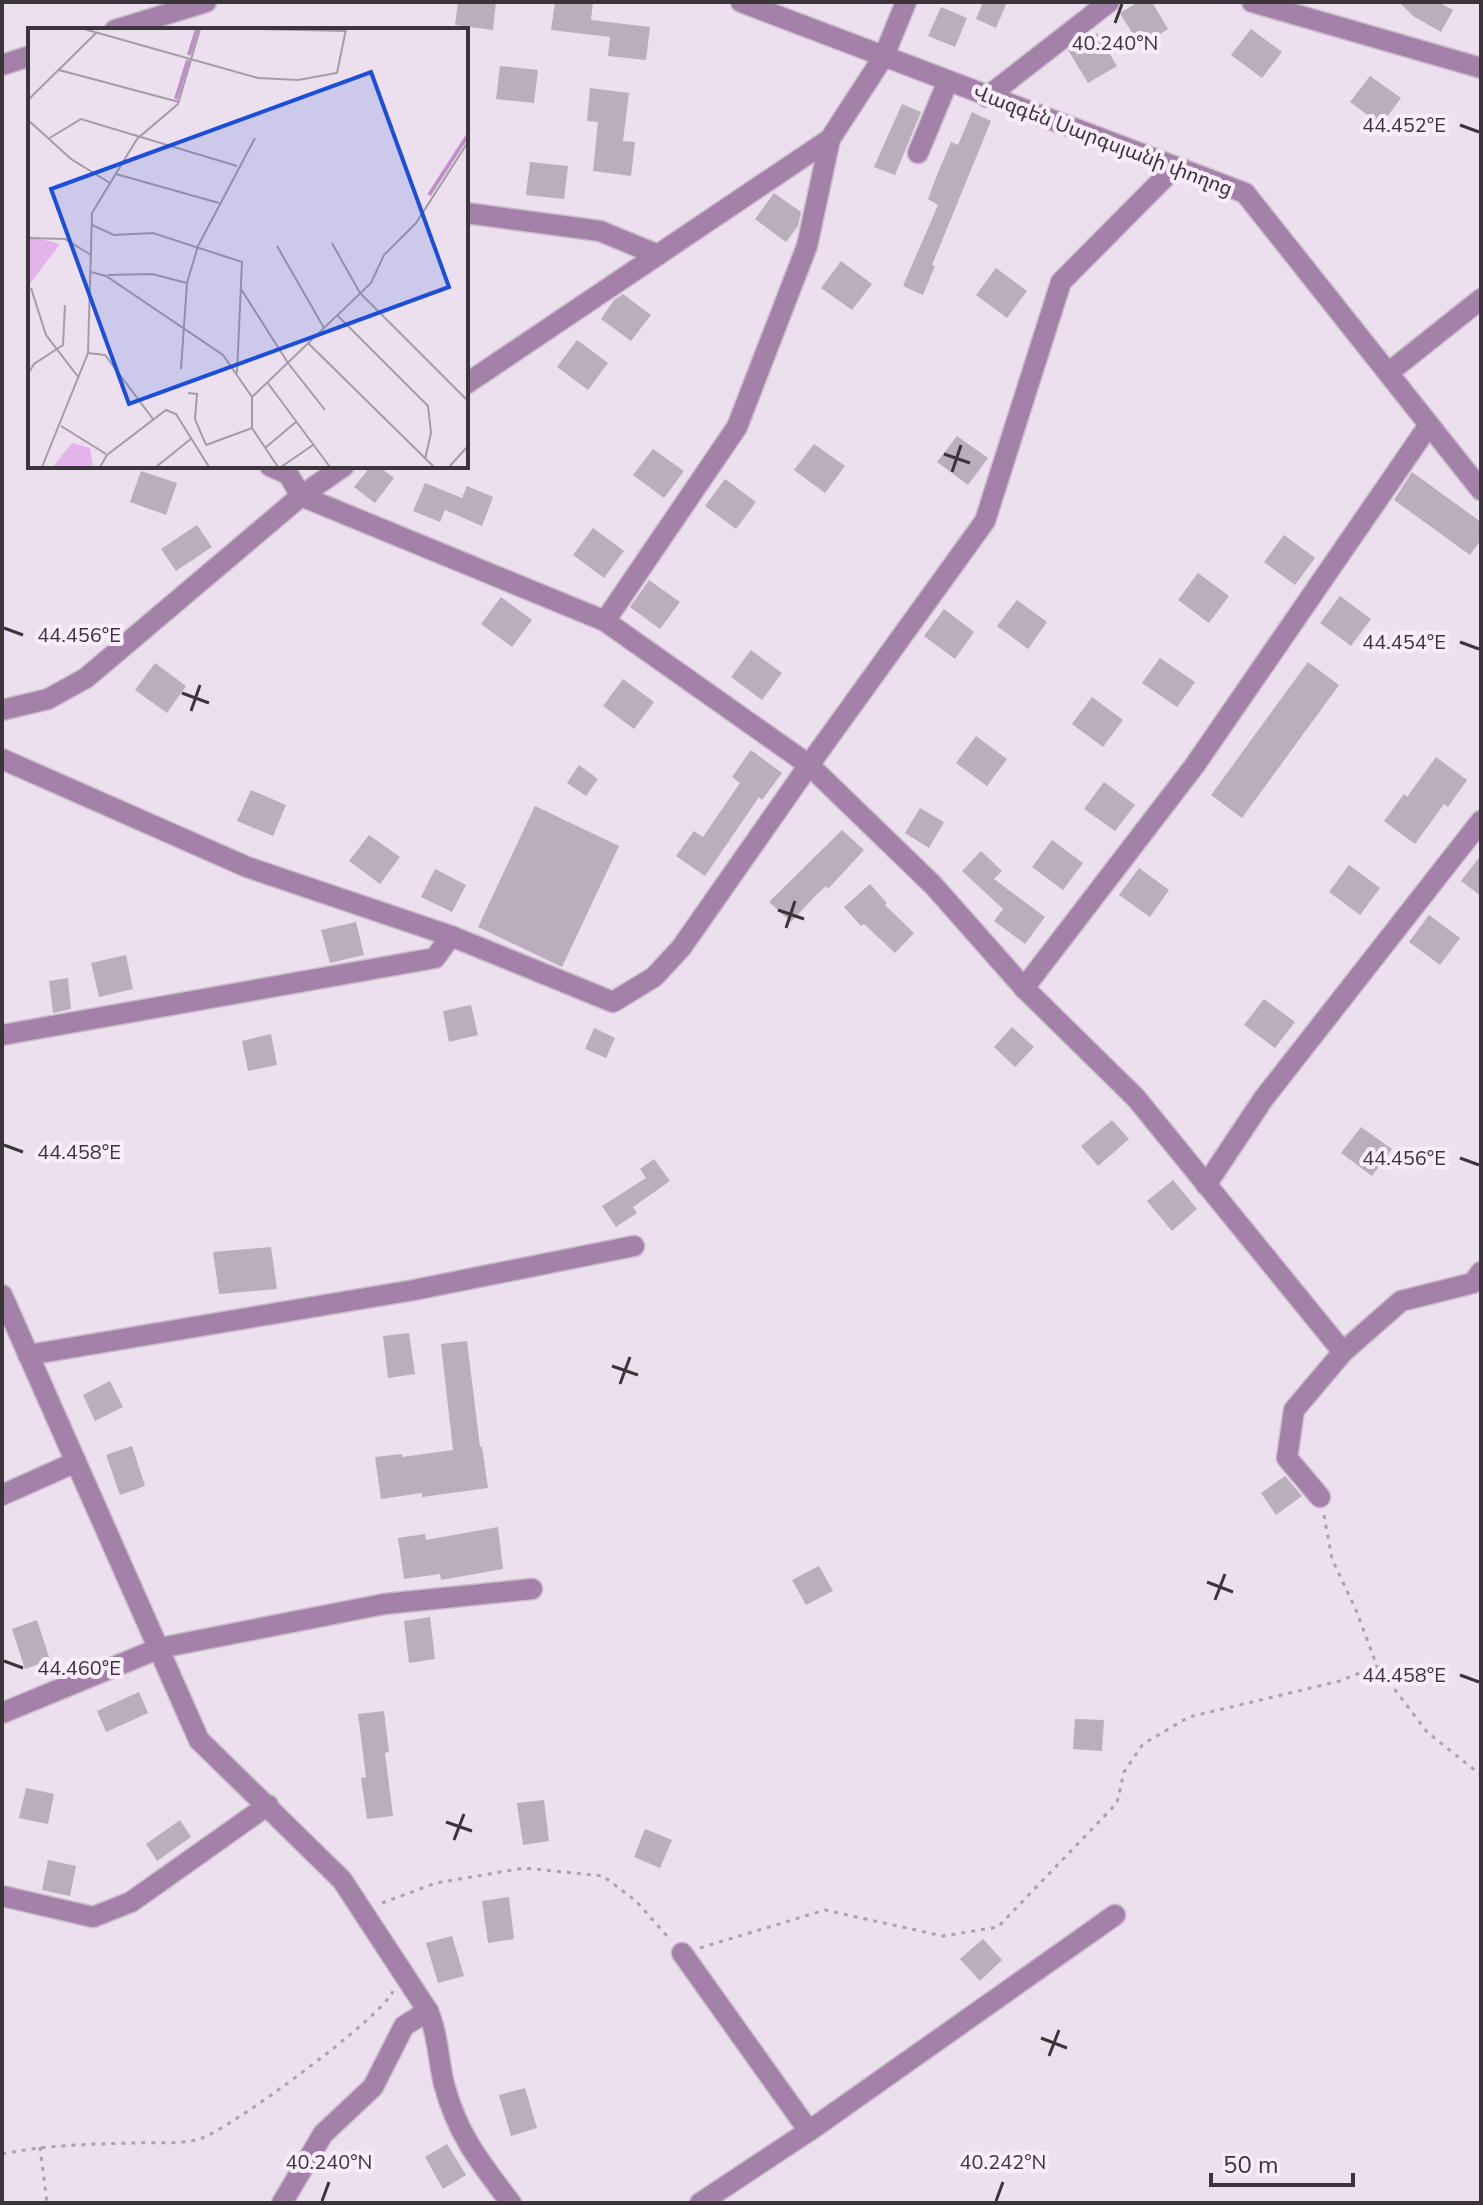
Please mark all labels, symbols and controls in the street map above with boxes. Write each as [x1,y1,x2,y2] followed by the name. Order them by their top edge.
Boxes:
[28,28,468,468] inset map
[1072,30,1158,57] text: 40.240°N
[969,78,1236,203] street label: Վազգեն Սարգսյանի փողոց
[1362,112,1446,139] text: 44.452°E
[37,622,121,649] text: 44.456°E
[1362,629,1446,656] text: 44.454°E
[37,1139,121,1166] text: 44.458°E
[1362,1145,1446,1172] text: 44.456°E
[37,1655,121,1682] text: 44.460°E
[1362,1662,1446,1689] text: 44.458°E
[1211,2137,1353,2187] scale bar
[286,2149,372,2176] text: 40.240°N
[960,2149,1046,2176] text: 40.242°N
[1223,2149,1279,2181] text: 50 m

